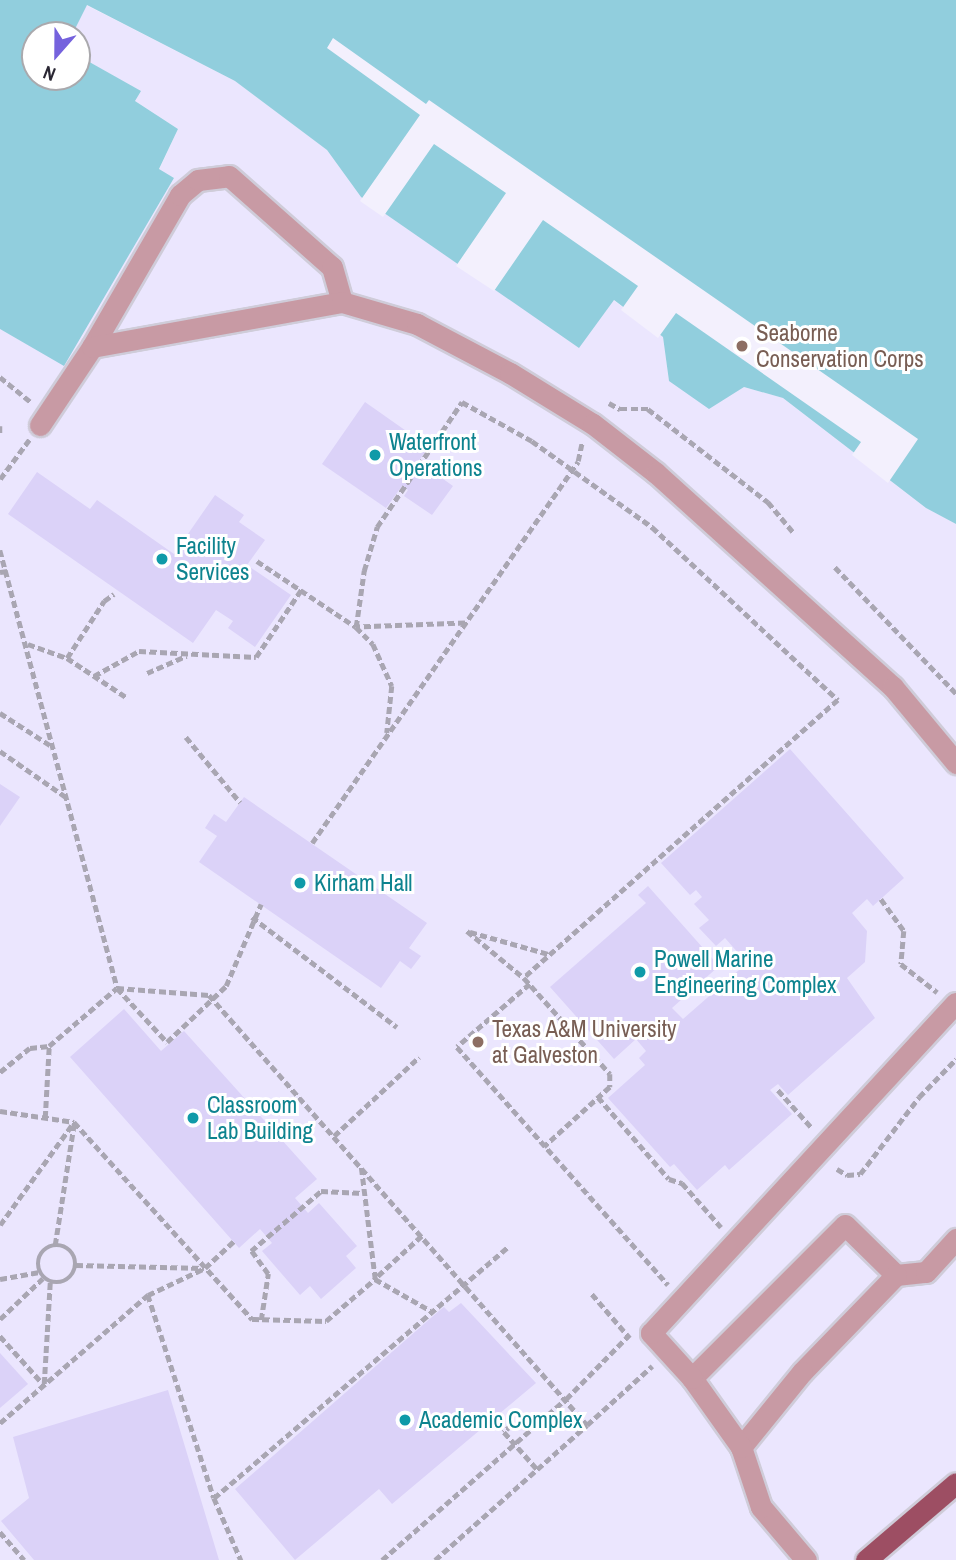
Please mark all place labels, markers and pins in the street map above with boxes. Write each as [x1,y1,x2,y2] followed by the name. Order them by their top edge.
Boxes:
[756,319,924,373] place label: Seaborne Conservation Corps
[734,338,750,354] marker: Seaborne Conservation Corps
[389,428,482,482] place label: Waterfront Operations
[367,447,383,463] marker: Waterfront Operations
[176,532,249,586] place label: Facility Services
[154,551,170,567] marker: Facility Services
[314,869,413,897] place label: Kirham Hall
[292,875,308,891] marker: Kirham Hall
[654,945,836,999] place label: Powell Marine Engineering Complex
[632,964,648,980] marker: Powell Marine Engineering Complex
[492,1015,678,1069] place label: Texas A&M University at Galveston
[470,1034,486,1050] marker: Texas A&M University at Galveston
[207,1091,313,1145] place label: Classroom Lab Building
[185,1110,201,1126] marker: Classroom Lab Building
[419,1406,583,1434] place label: Academic Complex
[397,1412,413,1428] marker: Academic Complex

